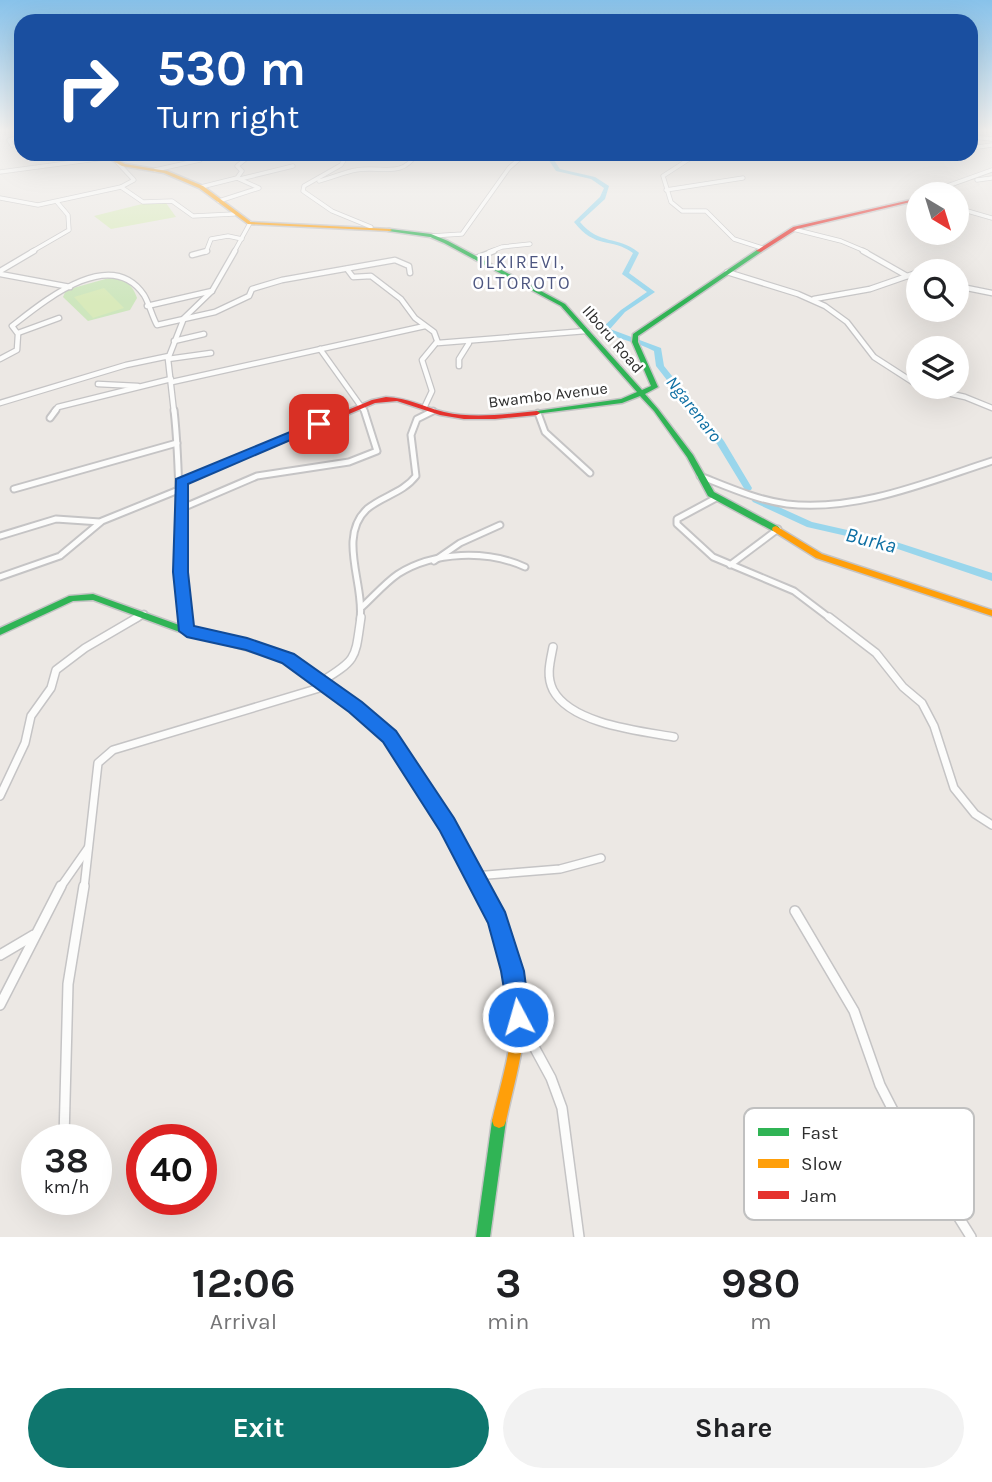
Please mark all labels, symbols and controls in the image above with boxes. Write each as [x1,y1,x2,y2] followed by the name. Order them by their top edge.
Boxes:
[157,40,306,97] text: 530 m
[42,42,133,133] icon: right
[157,99,299,136] text: Turn right
[906,182,970,245] north arrow
[906,182,969,399] map controls
[472,251,572,294] district label: ILKIREVI, OLTOROTO
[906,259,969,322] button: search
[579,301,647,377] street label: Ilboru Road
[906,336,969,399] button: layers
[661,372,727,447] water label: Ngarenaro
[487,378,609,412] street label: Bwambo Avenue
[289,394,349,454] pin
[300,405,338,443] icon: arrive
[843,522,899,558] water label: Burka
[481,980,555,1054] position arrow
[744,1108,974,1220] legend
[801,1122,838,1144] text: Fast
[126,1124,217,1215] speed limit sign: 40
[44,1140,89,1181] text: 38
[801,1153,842,1175] text: Slow
[44,1176,89,1198] text: km/h
[801,1185,837,1207] text: Jam
[192,1258,295,1308] text: 12:06
[495,1258,521,1308] text: 3
[721,1258,800,1308] text: 980
[210,1308,277,1335] text: Arrival
[487,1308,529,1335] text: min
[750,1308,771,1335] text: m
[28,1388,489,1468] button: Exit
[503,1388,964,1468] button: Share

